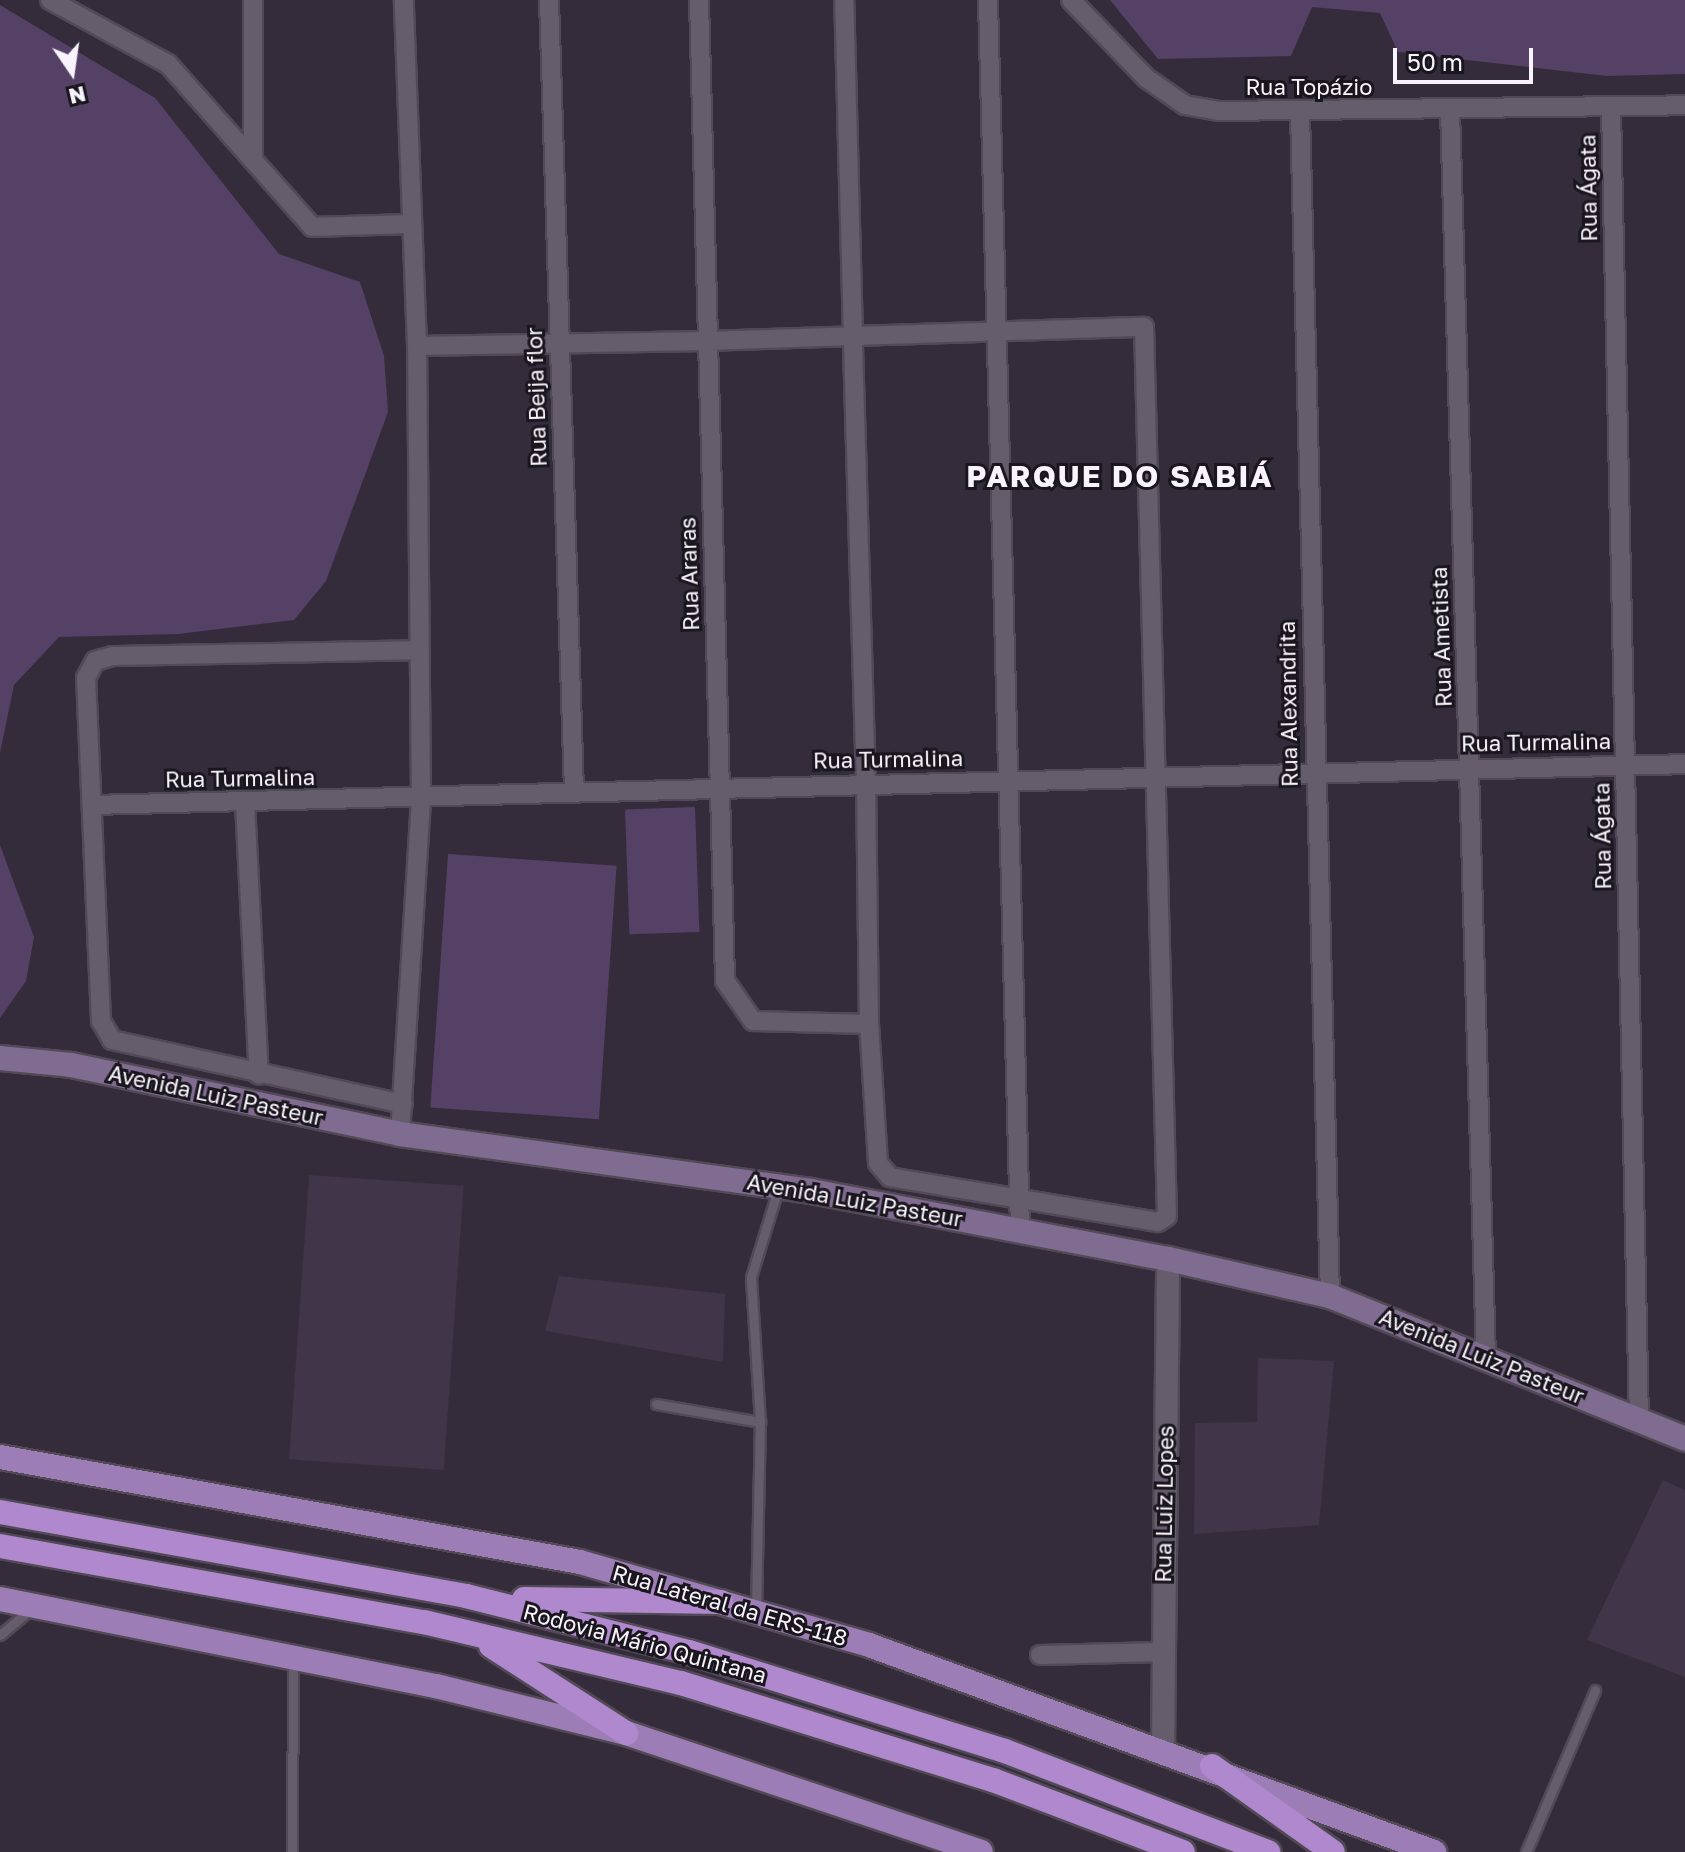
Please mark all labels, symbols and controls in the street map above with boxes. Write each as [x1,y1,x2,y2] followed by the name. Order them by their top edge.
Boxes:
[32,32,112,112] north arrow
[1397,32,1537,82] scale bar
[1407,47,1463,76] text: 50 m
[1246,74,1372,100] street label: Rua Topázio
[66,81,89,111] text: N
[1574,134,1602,242] street label: Rua Ágata
[520,327,552,467] street label: Rua Beija flor
[966,458,1274,494] district label: PARQUE DO SABIÁ
[674,517,704,631] street label: Rua Araras
[1425,566,1457,708] street label: Rua Ametista
[1273,621,1303,787] street label: Rua Alexandrita
[1461,727,1611,757] street label: Rua Turmalina
[813,744,963,774] street label: Rua Turmalina
[165,763,315,793] street label: Rua Turmalina
[1588,782,1616,890] street label: Rua Ágata
[106,1059,326,1131] street label: Avenida Luiz Pasteur
[745,1168,965,1232] street label: Avenida Luiz Pasteur
[1376,1303,1588,1409] street label: Avenida Luiz Pasteur
[1149,1425,1179,1583] street label: Rua Luiz Lopes
[610,1559,850,1651] street label: Rua Lateral da ERS-118
[520,1598,770,1688] street label: Rodovia Mário Quintana

